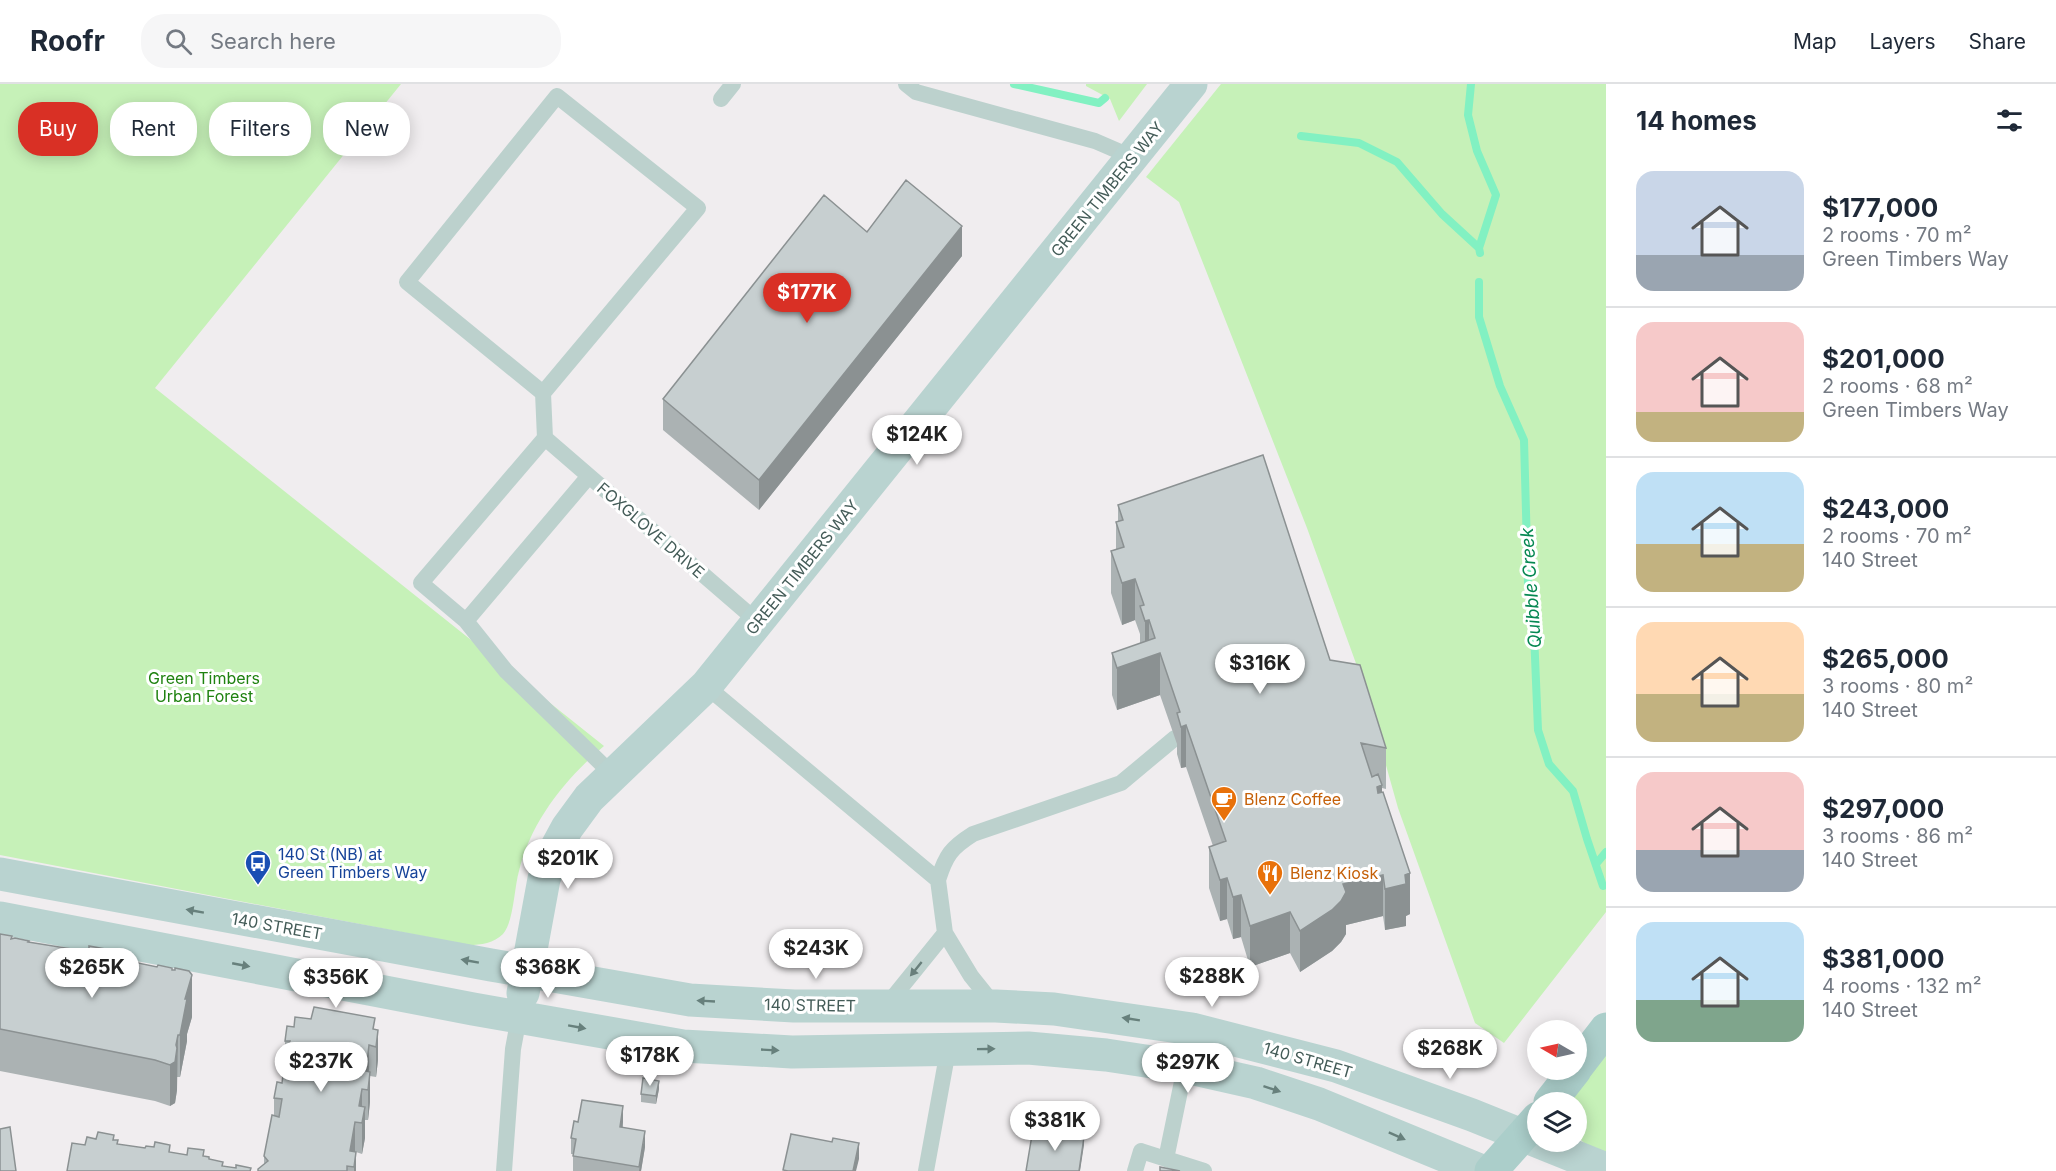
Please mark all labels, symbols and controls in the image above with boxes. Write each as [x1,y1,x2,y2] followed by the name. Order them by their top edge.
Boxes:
[141,14,561,68] search box
[30,24,105,58] text: Roofr
[162,25,195,58] icon: search
[210,28,336,54] text: Search here
[1793,29,1837,54] text: Map
[1870,29,1936,54] text: Layers
[1969,29,2026,54] text: Share
[18,102,98,156] chip: Buy
[110,102,197,156] chip: Rent
[209,102,311,156] chip: Filters
[323,102,410,156] chip: New
[1993,104,2026,137] icon: filters
[1636,105,1757,136] text: 14 homes
[1046,117,1168,261] street label: GREEN TIMBERS WAY
[1822,192,1938,223] text: $177,000
[1684,195,1756,267] icon: home
[1822,223,1972,247] text: 2 rooms · 70 m²
[1822,247,2009,271] text: Green Timbers Way
[765,273,849,324] pin: $177K
[777,280,837,304] text: $177K
[1822,343,1945,374] text: $201,000
[1684,346,1756,418] icon: home
[1822,374,1973,398] text: 2 rooms · 68 m²
[1822,398,2009,422] text: Green Timbers Way
[875,415,959,466] pin: $124K
[886,422,948,446] text: $124K
[593,478,709,582] street label: FOXGLOVE DRIVE
[1822,493,1949,524] text: $243,000
[741,495,863,639] street label: GREEN TIMBERS WAY
[1684,496,1756,568] icon: home
[1822,524,1972,548] text: 2 rooms · 70 m²
[1516,526,1545,649] water label: Quibble Creek
[1822,548,1918,572] text: 140 Street
[1822,643,1949,674] text: $265,000
[1218,644,1302,695] pin: $316K
[1684,646,1756,718] icon: home
[1229,651,1291,675] text: $316K
[148,668,260,706] park label: Green Timbers Urban Forest
[1822,674,1973,698] text: 3 rooms · 80 m²
[1822,698,1918,722] text: 140 Street
[1209,784,1239,822] cafe icon: Blenz Coffee
[1244,789,1341,809] place label: Blenz Coffee
[1822,793,1944,824] text: $297,000
[1684,796,1756,868] icon: home
[1822,824,1973,848] text: 3 rooms · 86 m²
[526,839,610,890] pin: $201K
[278,844,427,882] place label: 140 St (NB) at Green Timbers Way
[537,846,599,870] text: $201K
[243,848,273,886] bus stop icon: 140 St (NB) at Green Timbers Way
[1822,848,1918,872] text: 140 Street
[1255,858,1285,896] restaurant icon: Blenz Kiosk
[1290,863,1378,883] place label: Blenz Kiosk
[185,906,204,915] one-way arrow
[230,908,324,944] street label: 140 STREET
[774,929,858,980] pin: $243K
[783,936,849,960] text: $243K
[1822,943,1944,974] text: $381,000
[1684,946,1756,1018] icon: home
[50,948,134,999] pin: $265K
[506,948,590,999] pin: $368K
[59,955,125,979] text: $265K
[515,955,581,979] text: $368K
[460,957,479,966] one-way arrow
[1170,957,1254,1008] pin: $288K
[294,958,378,1009] pin: $356K
[232,961,251,970] one-way arrow
[910,962,922,977] one-way arrow
[1179,964,1245,988] text: $288K
[303,965,369,989] text: $356K
[1822,974,1981,998] text: 4 rooms · 132 m²
[764,994,856,1016] street label: 140 STREET
[697,996,716,1006] one-way arrow
[1822,998,1918,1022] text: 140 Street
[1122,1014,1141,1023] one-way arrow
[1527,1020,1587,1080] north arrow
[1527,1020,1587,1152] map controls
[567,1023,586,1032] one-way arrow
[1408,1029,1492,1080] pin: $268K
[608,1036,692,1087] pin: $178K
[1417,1036,1483,1060] text: $268K
[1261,1038,1355,1082] street label: 140 STREET
[279,1042,363,1093] pin: $237K
[620,1043,680,1067] text: $178K
[1146,1043,1230,1094] pin: $297K
[976,1044,995,1054] one-way arrow
[760,1046,779,1055] one-way arrow
[289,1049,353,1073] text: $237K
[1156,1050,1220,1074] text: $297K
[1263,1084,1281,1094] one-way arrow
[1527,1092,1587,1152] button: layers
[1013,1101,1097,1152] pin: $381K
[1024,1108,1086,1132] text: $381K
[1389,1131,1407,1141] one-way arrow

